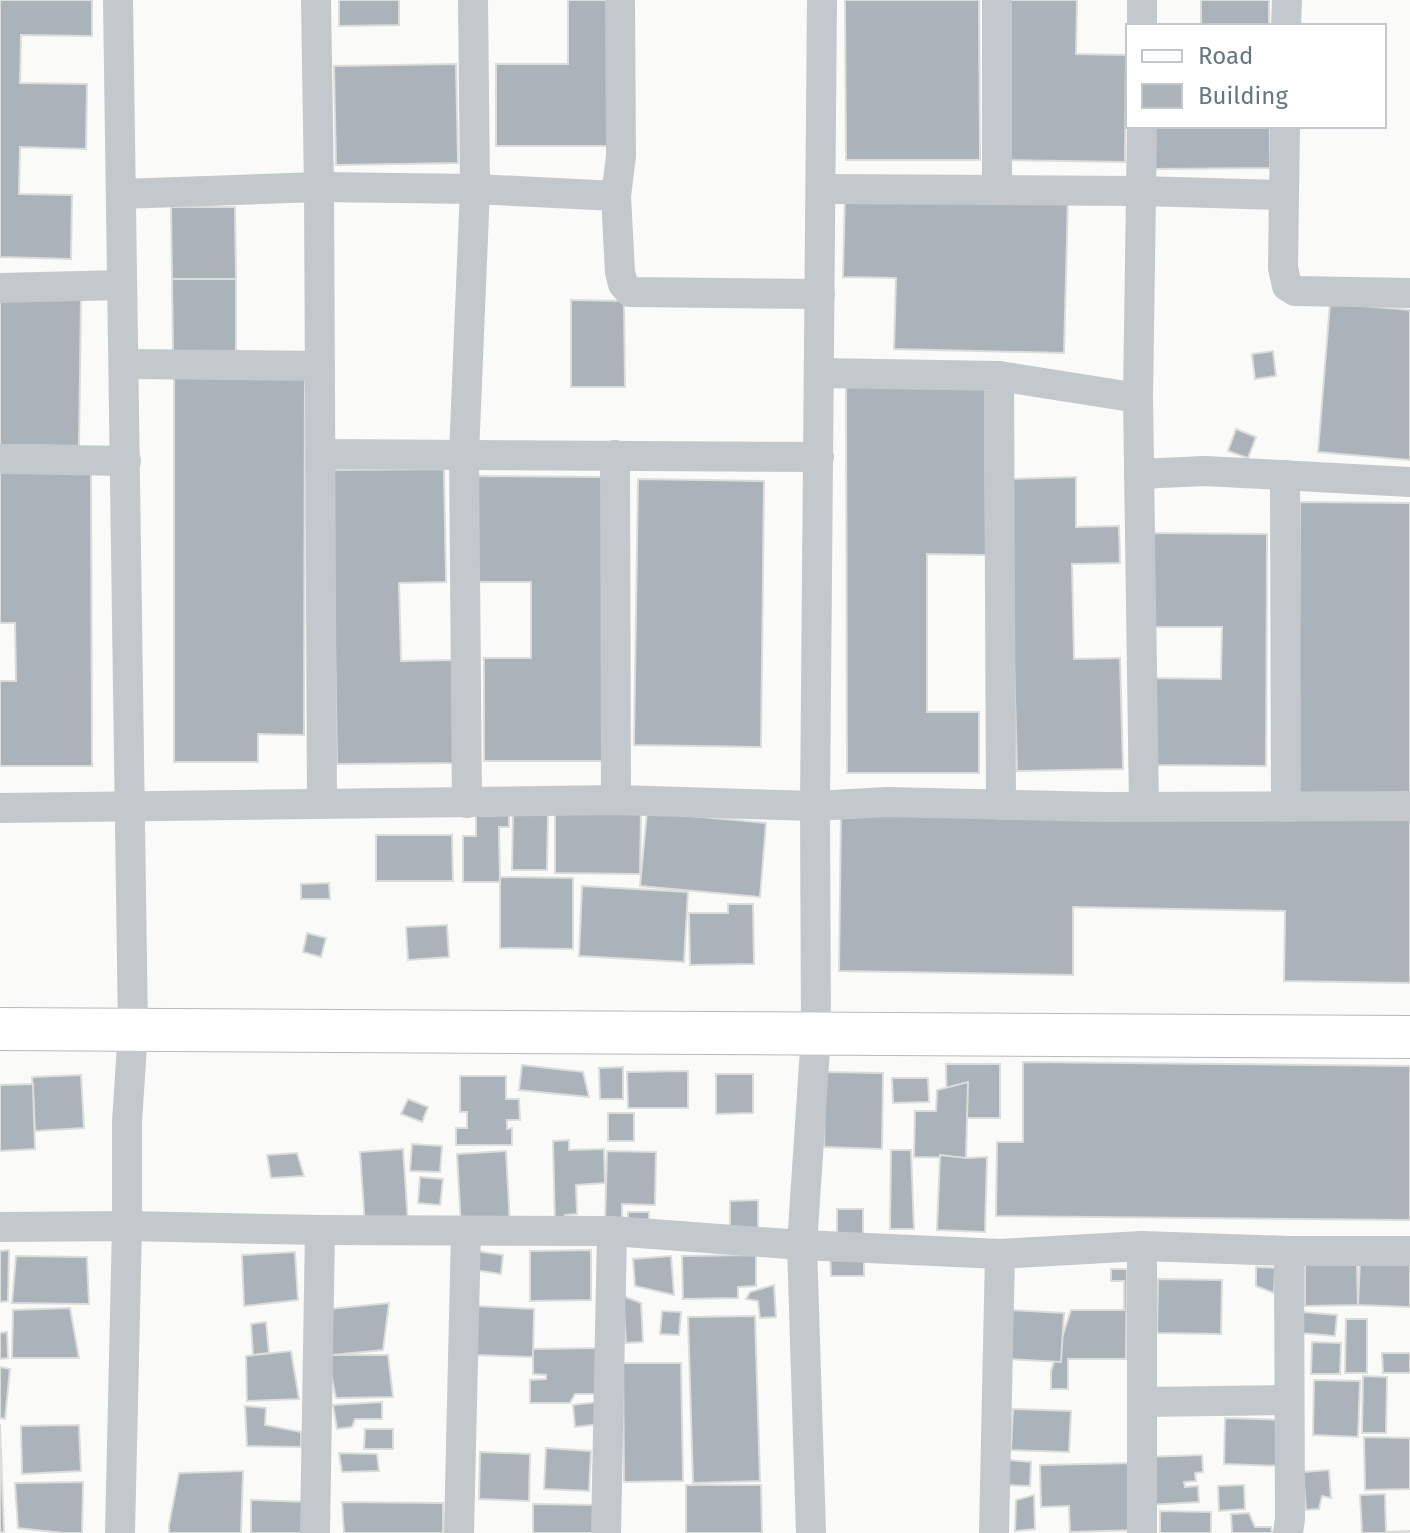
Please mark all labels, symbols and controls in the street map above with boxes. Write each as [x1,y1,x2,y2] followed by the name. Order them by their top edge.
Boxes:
[1126,24,1386,128] legend
[1198,42,1253,70] text: Road
[1198,82,1288,110] text: Building

